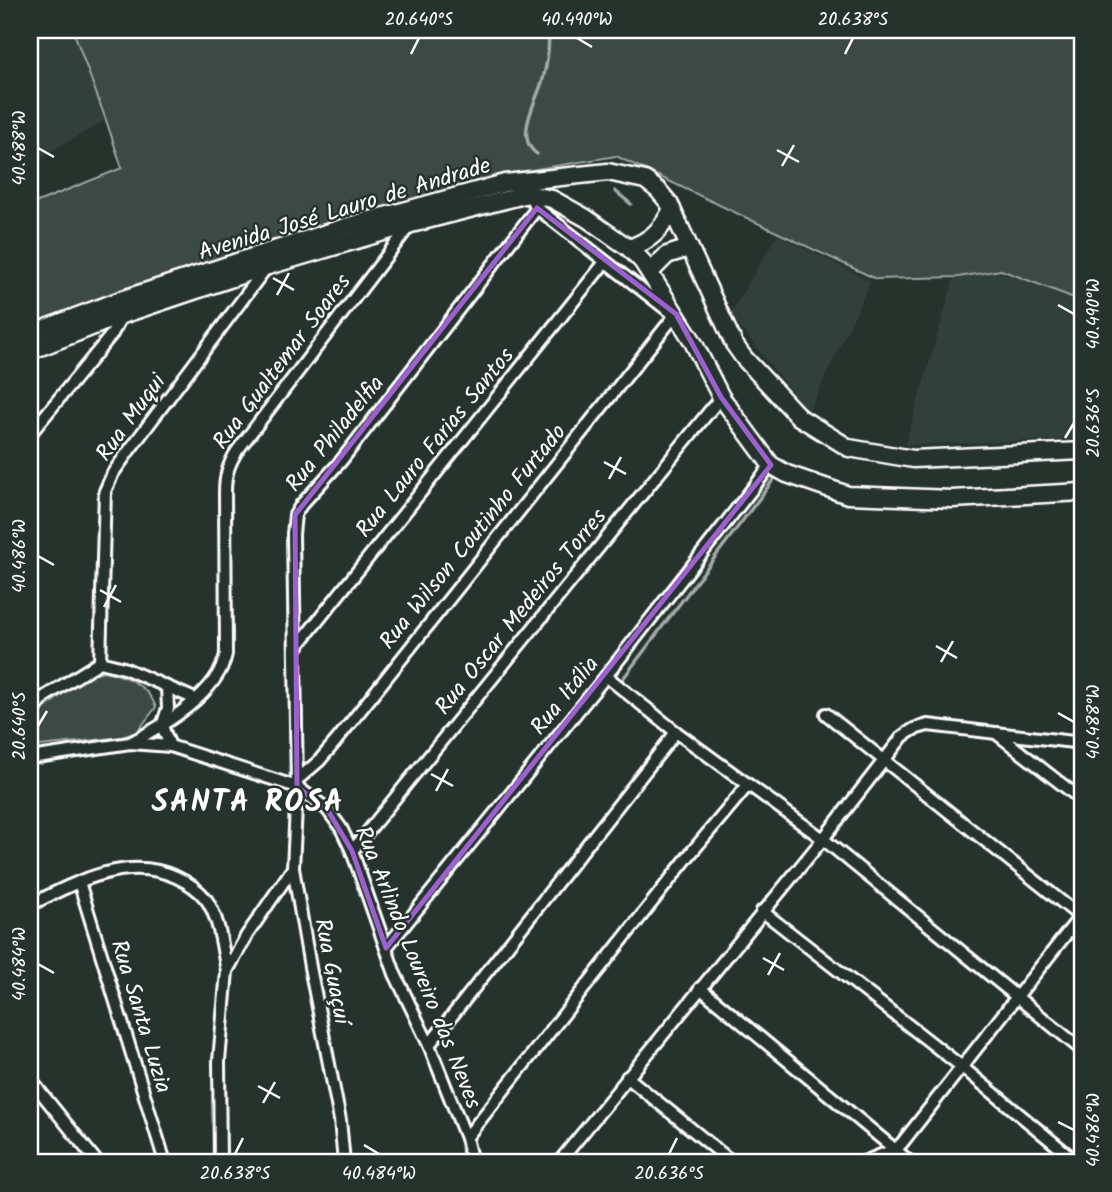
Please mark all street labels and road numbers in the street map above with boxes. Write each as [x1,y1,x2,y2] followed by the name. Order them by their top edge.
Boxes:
[194,148,495,272] street label: Avenida José Lauro de Andrade
[204,266,361,458] street label: Rua Gualtemar Soares
[347,340,524,546] street label: Rua Lauro Farias Santos
[87,365,177,470] street label: Rua Muqui
[277,368,394,501] street label: Rua Philadelfia
[371,417,576,658] street label: Rua Wilson Coutinho Furtado
[427,501,617,724] street label: Rua Oscar Medeiros Torres
[522,649,609,744] street label: Rua Itália
[344,821,491,1115] street label: Rua Arlindo Loureiro das Neves
[303,915,360,1031] street label: Rua Guaçuí
[100,935,180,1098] street label: Rua Santa Luzia

